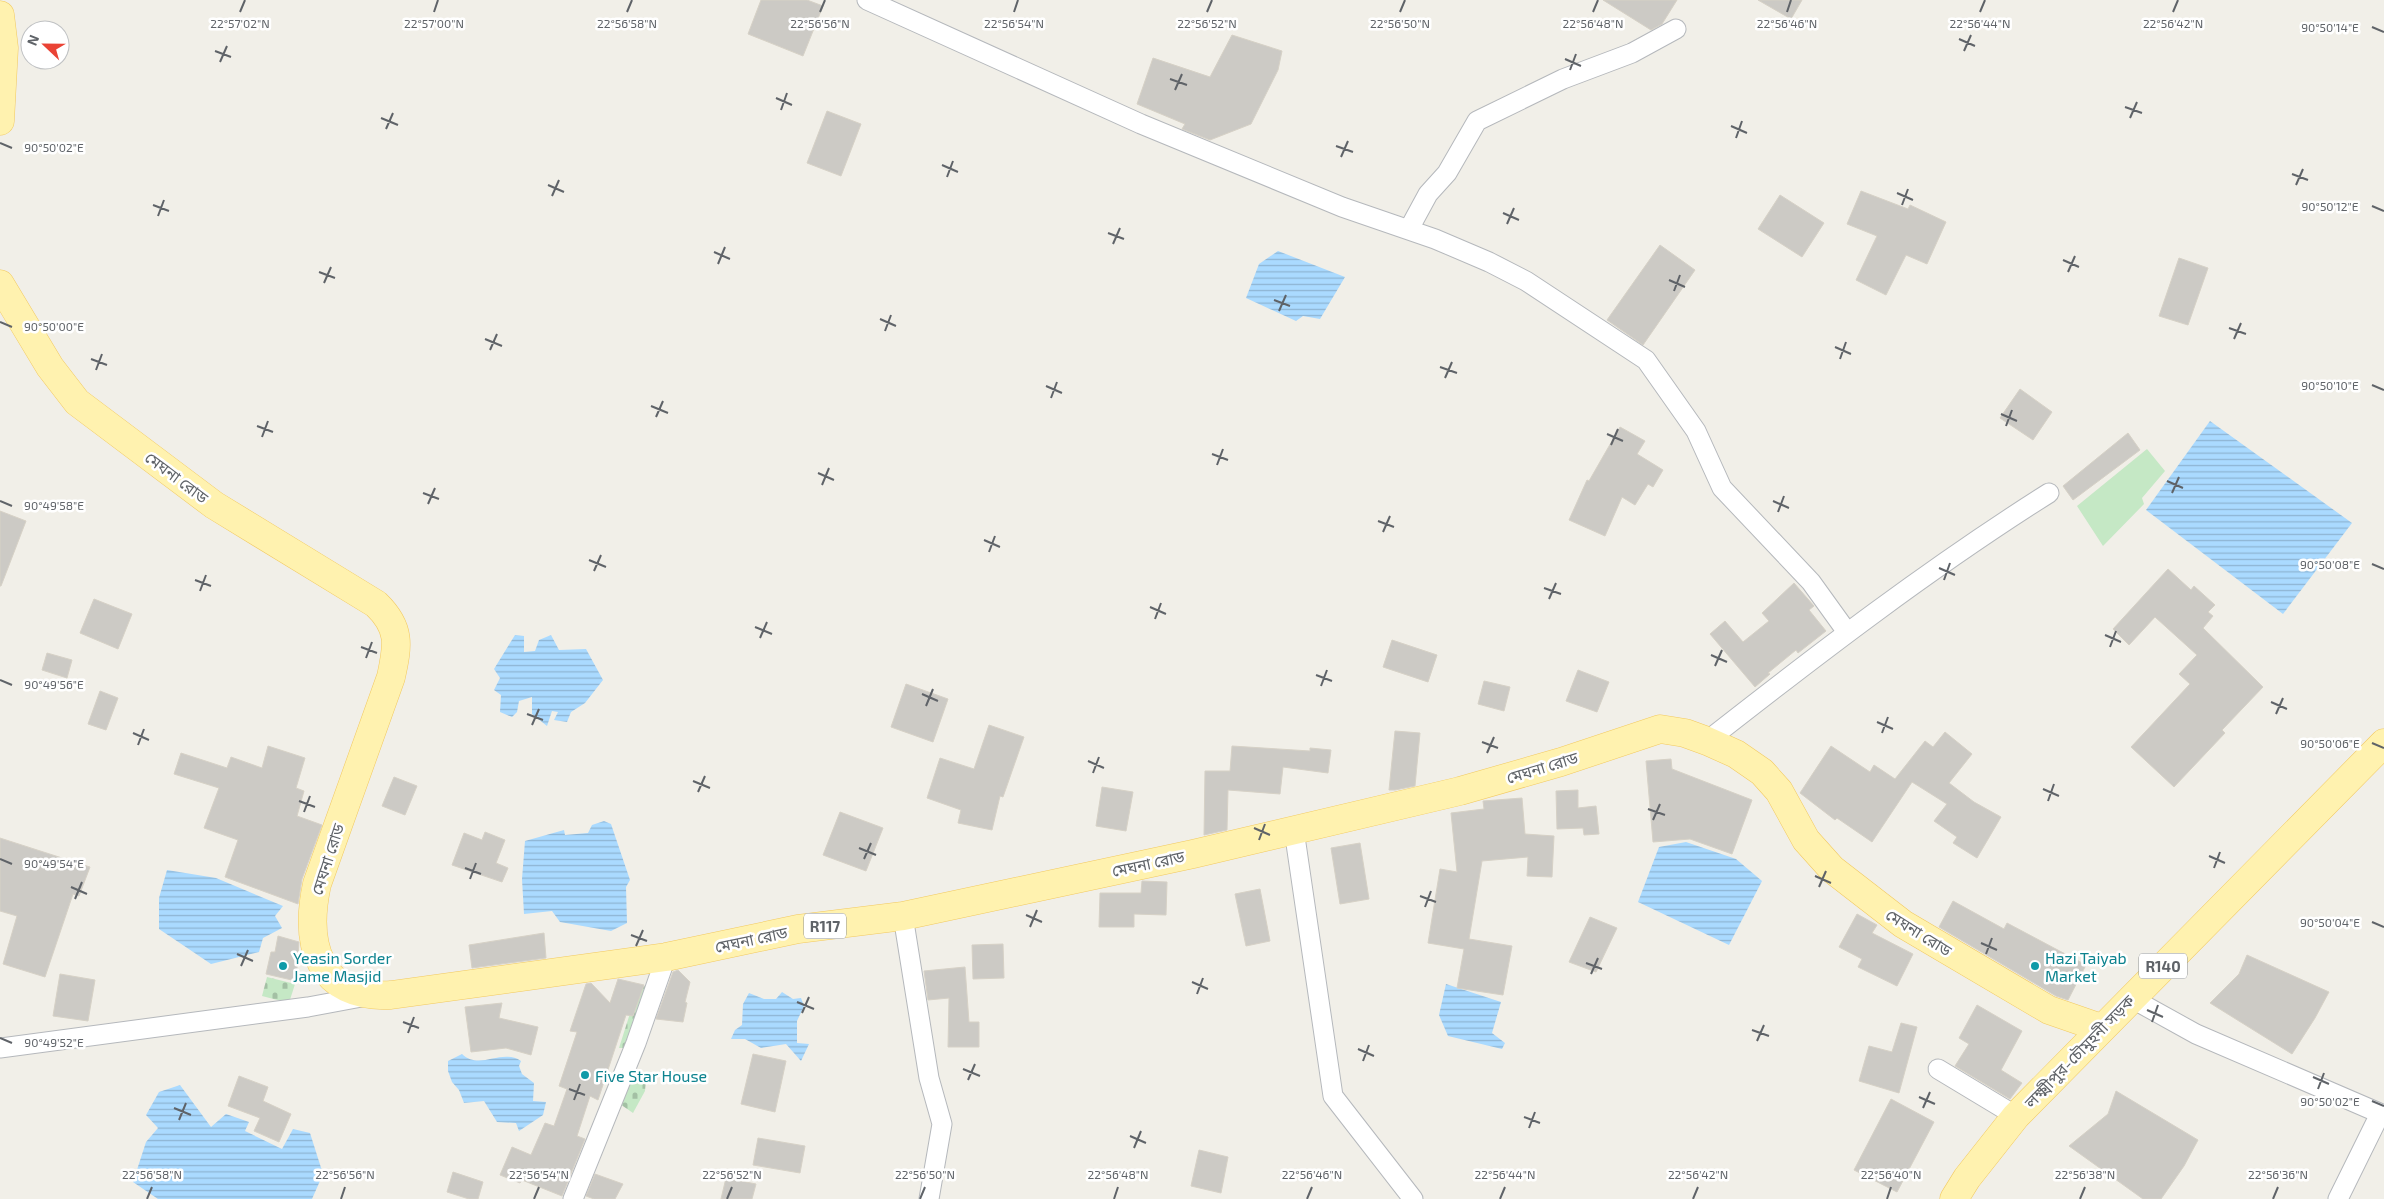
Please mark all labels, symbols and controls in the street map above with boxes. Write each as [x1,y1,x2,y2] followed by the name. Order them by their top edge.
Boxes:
[210,16,270,30] text: 22°57'02"N
[404,16,464,30] text: 22°57'00"N
[597,16,657,30] text: 22°56'58"N
[790,16,850,30] text: 22°56'56"N
[984,16,1044,30] text: 22°56'54"N
[1177,16,1237,30] text: 22°56'52"N
[1370,16,1430,30] text: 22°56'50"N
[1563,16,1623,30] text: 22°56'48"N
[1757,16,1817,30] text: 22°56'46"N
[1950,16,2010,30] text: 22°56'44"N
[2143,16,2203,30] text: 22°56'42"N
[20,20,70,70] north arrow
[2301,20,2359,34] text: 90°50'14"E
[23,32,42,48] text: N
[24,140,84,154] text: 90°50'02"E
[2301,199,2359,213] text: 90°50'12"E
[24,319,84,333] text: 90°50'00"E
[2301,378,2359,392] text: 90°50'10"E
[142,447,213,507] street label: মেঘনা রোড
[24,498,84,512] text: 90°49'58"E
[2300,557,2360,571] text: 90°50'08"E
[24,677,84,691] text: 90°49'56"E
[2300,736,2360,750] text: 90°50'06"E
[1504,747,1581,787] street label: মেঘনা রোড
[307,820,348,897] street label: মেঘনা রোড
[1110,846,1187,880] street label: মেঘনা রোড
[24,856,84,870] text: 90°49'54"E
[1883,904,1956,960] street label: মেঘনা রোড
[804,914,846,938] road number: R117
[2300,915,2360,929] text: 90°50'04"E
[713,922,790,956] street label: মেঘনা রোড
[293,948,392,986] place label: Yeasin Sorder Jame Masjid
[2045,948,2127,985] place label: Hazi Taiyab Market
[2139,954,2187,978] road number: R140
[277,960,289,972] marker: Yeasin Sorder Jame Masjid
[2029,960,2041,972] marker: Hazi Taiyab Market
[2020,990,2139,1113] street label: লক্ষ্মীপুর-চৌমুহনী সড়ক
[24,1035,84,1049] text: 90°49'52"E
[595,1066,707,1085] place label: Five Star House
[579,1069,591,1081] marker: Five Star House
[2300,1094,2360,1108] text: 90°50'02"E
[122,1167,182,1181] text: 22°56'58"N
[315,1167,375,1181] text: 22°56'56"N
[509,1167,569,1181] text: 22°56'54"N
[702,1167,762,1181] text: 22°56'52"N
[895,1167,955,1181] text: 22°56'50"N
[1088,1167,1148,1181] text: 22°56'48"N
[1282,1167,1342,1181] text: 22°56'46"N
[1475,1167,1535,1181] text: 22°56'44"N
[1668,1167,1728,1181] text: 22°56'42"N
[1861,1167,1921,1181] text: 22°56'40"N
[2055,1167,2115,1181] text: 22°56'38"N
[2248,1167,2308,1181] text: 22°56'36"N

